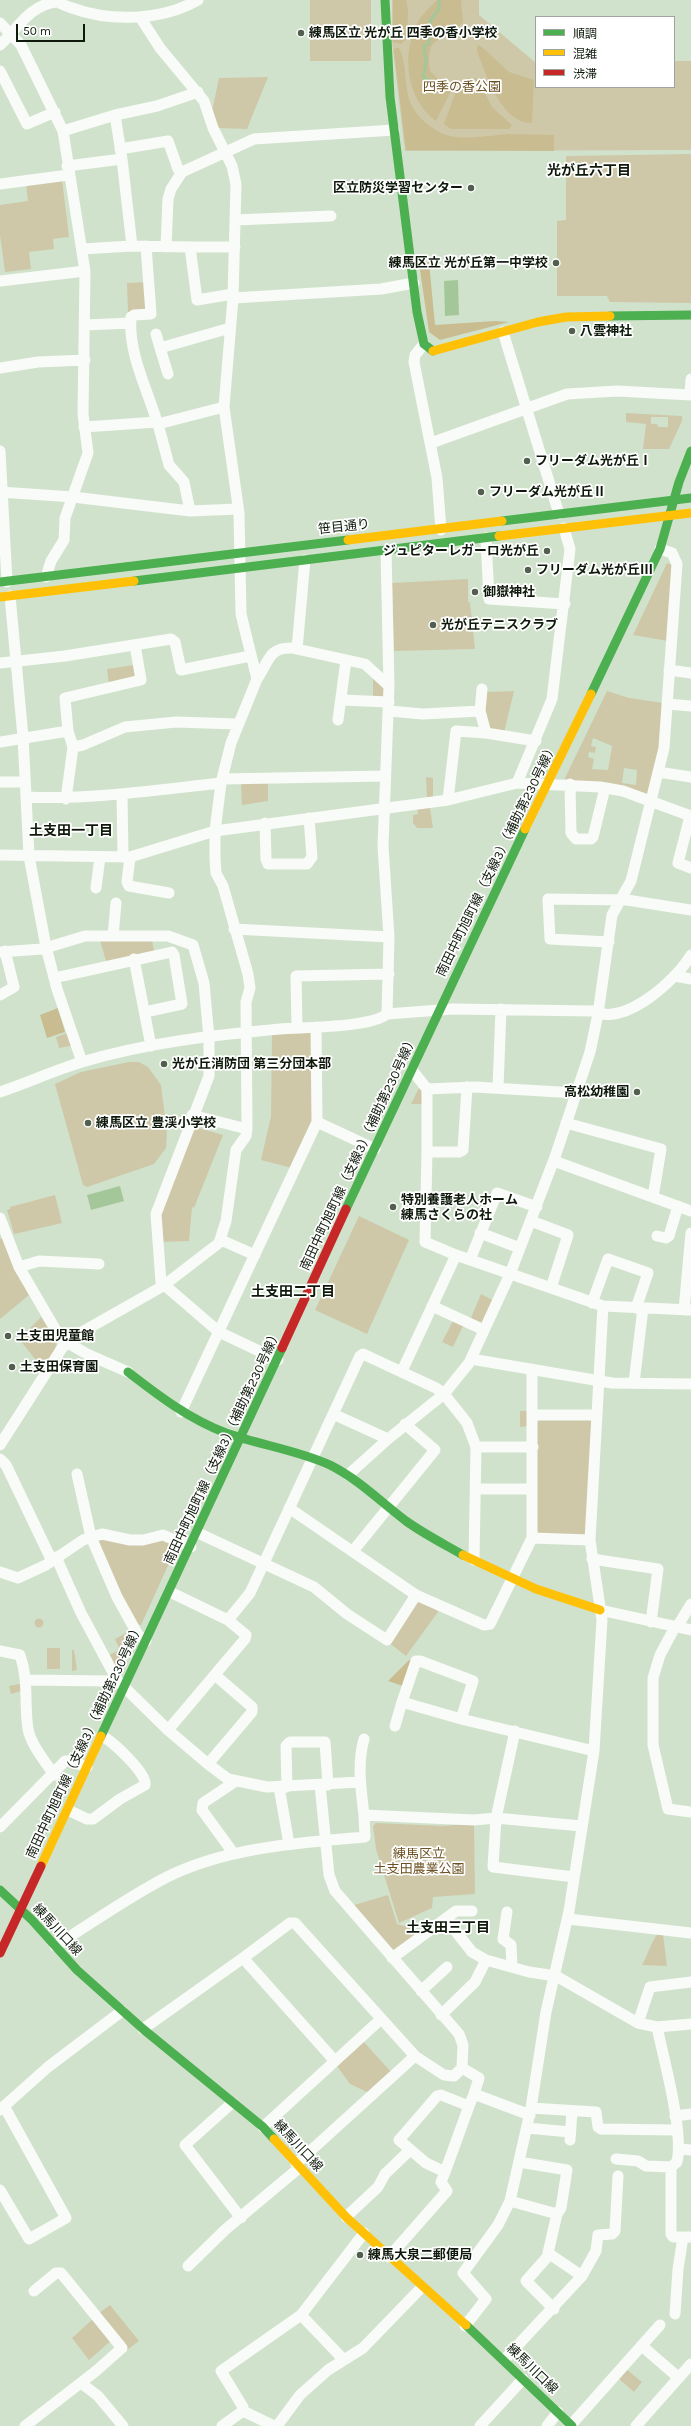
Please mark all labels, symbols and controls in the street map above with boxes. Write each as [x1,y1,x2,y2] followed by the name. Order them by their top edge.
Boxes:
[18,16,87,42] scale bar
[535,16,675,88] legend
[23,24,51,38] text: 50 m
[309,25,498,41] place label: 練馬区立 光が丘 四季の香小学校
[573,27,597,41] text: 順調
[296,28,306,38] marker: 練馬区立 光が丘 四季の香小学校
[573,47,597,61] text: 混雑
[573,67,597,81] text: 渋滞
[423,79,501,95] park label: 四季の香公園
[547,163,631,179] district label: 光が丘六丁目
[333,180,463,196] place label: 区立防災学習センター
[466,183,476,193] marker: 区立防災学習センター
[389,255,548,271] place label: 練馬区立 光が丘第一中学校
[551,258,561,268] marker: 練馬区立 光が丘第一中学校
[580,323,632,339] place label: 八雲神社
[567,326,577,336] marker: 八雲神社
[535,453,652,469] place label: フリーダム光が丘Ⅰ
[522,456,532,466] marker: フリーダム光が丘Ⅰ
[489,484,606,500] place label: フリーダム光が丘Ⅱ
[476,487,486,497] marker: フリーダム光が丘Ⅱ
[317,517,371,537] street label: 笹目通り
[383,543,539,559] place label: ジュピターレガーロ光が丘
[542,546,552,556] marker: ジュピターレガーロ光が丘
[536,562,653,578] place label: フリーダム光が丘Ⅲ
[523,565,533,575] marker: フリーダム光が丘Ⅲ
[483,584,535,600] place label: 御嶽神社
[470,587,480,597] marker: 御嶽神社
[441,617,558,633] place label: 光が丘テニスクラブ
[428,620,438,630] marker: 光が丘テニスクラブ
[433,741,561,979] street label: 南田中町旭町線（支線3）（補助第230号線）
[29,823,113,839] district label: 土支田一丁目
[297,1033,421,1273] street label: 南田中町旭町線（支線3）（補助第230号線）
[172,1056,331,1072] place label: 光が丘消防団 第三分団本部
[159,1059,169,1069] marker: 光が丘消防団 第三分団本部
[564,1084,629,1100] place label: 高松幼稚園
[632,1087,642,1097] marker: 高松幼稚園
[96,1115,216,1131] place label: 練馬区立 豊渓小学校
[83,1118,93,1128] marker: 練馬区立 豊渓小学校
[401,1192,518,1223] place label: 特別養護老人ホーム 練馬さくらの社
[388,1202,398,1212] marker: 特別養護老人ホーム 練馬さくらの社
[251,1284,335,1300] district label: 土支田二丁目
[161,1327,285,1567] street label: 南田中町旭町線（支線3）（補助第230号線）
[16,1328,94,1344] place label: 土支田児童館
[3,1331,13,1341] marker: 土支田児童館
[20,1359,98,1375] place label: 土支田保育園
[7,1362,17,1372] marker: 土支田保育園
[23,1621,147,1861] street label: 南田中町旭町線（支線3）（補助第230号線）
[374,1846,464,1877] park label: 練馬区立 土支田農業公園
[29,1901,85,1959] street label: 練馬川口線
[406,1920,490,1936] district label: 土支田三丁目
[270,2117,326,2175] street label: 練馬川口線
[368,2247,472,2263] place label: 練馬大泉二郵便局
[355,2250,365,2260] marker: 練馬大泉二郵便局
[503,2341,561,2397] street label: 練馬川口線

